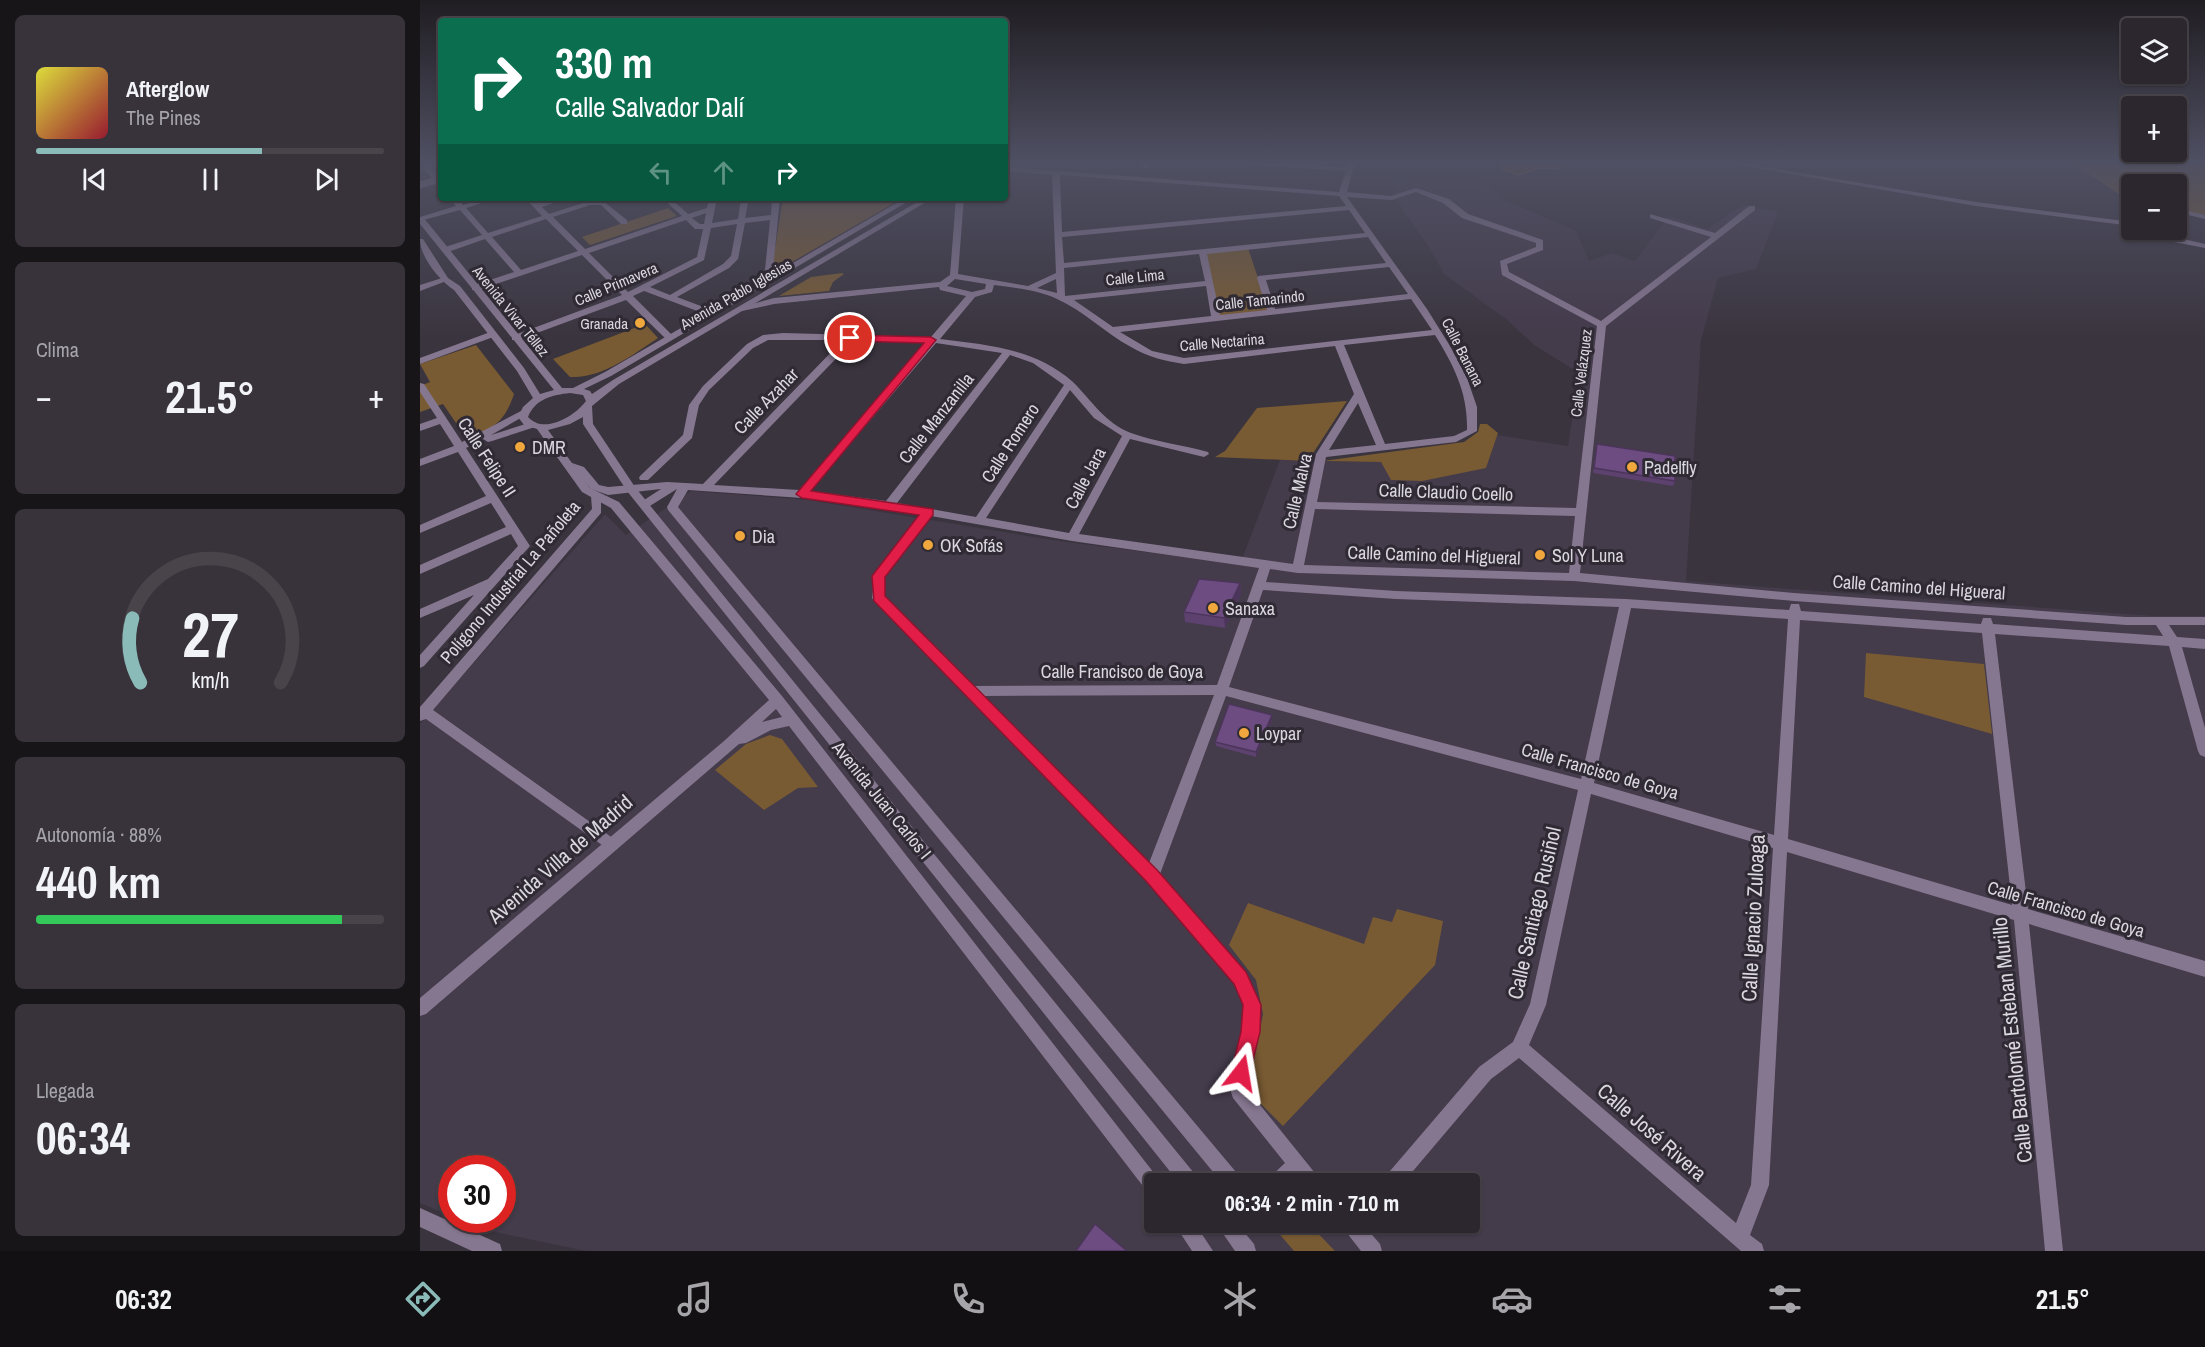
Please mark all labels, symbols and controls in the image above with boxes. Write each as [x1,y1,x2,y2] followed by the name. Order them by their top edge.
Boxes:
[2121,18,2187,240] map controls
[2121,18,2187,84] button: layers
[555,35,653,91] text: 330 m
[456,42,534,120] icon: right
[126,74,209,104] text: Afterglow
[555,89,745,125] text: Calle Salvador Dalí
[2121,96,2187,162] button: +
[126,104,201,131] text: The Pines
[644,156,677,189] icon: left
[707,156,740,189] icon: ahead
[770,156,803,189] icon: right
[78,163,111,196] icon: previous
[194,163,227,196] icon: pause
[310,163,343,196] icon: next
[2121,174,2187,240] button: −
[675,254,796,335] street label: Avenida Pablo Iglesias
[571,257,661,311] street label: Calle Primavera
[467,260,554,361] street label: Avenida Vivar Téllez
[1105,263,1165,291] street label: Calle Lima
[1214,285,1306,315] street label: Calle Tamarindo
[824,312,875,363] pin
[580,313,628,334] place label: Granada
[1437,314,1489,390] street label: Calle Banana
[633,316,647,330] marker: Granada
[833,321,866,354] icon: arrive
[1179,328,1265,356] street label: Calle Nectarina
[1565,328,1597,418] street label: Calle Velázquez
[36,336,79,363] text: Clima
[728,362,804,440] street label: Calle Azahar
[165,366,255,427] text: 21.5°
[893,367,979,469] street label: Calle Manzanilla
[36,374,52,418] text: −
[368,374,384,418] text: +
[975,398,1045,488] street label: Calle Romero
[452,412,522,502] street label: Calle Felipe II
[532,435,566,460] place label: DMR
[513,440,527,454] marker: DMR
[1058,443,1112,513] street label: Calle Jara
[1276,451,1318,531] street label: Calle Malva
[1644,455,1697,480] place label: Padelfly
[1625,460,1639,474] marker: Padelfly
[1378,477,1514,507] street label: Calle Claudio Coello
[434,495,586,669] street label: Polígono Industrial La Pañoleta
[752,524,775,549] place label: Dia
[733,529,747,543] marker: Dia
[940,533,1003,558] place label: OK Sofás
[921,538,935,552] marker: OK Sofás
[1347,539,1521,571] street label: Calle Camino del Higueral
[1552,543,1624,568] place label: Sol Y Luna
[1533,548,1547,562] marker: Sol Y Luna
[1832,568,2006,606] street label: Calle Camino del Higueral
[182,592,238,676] text: 27
[1225,596,1275,621] place label: Sanaxa
[1206,601,1220,615] marker: Sanaxa
[1041,659,1203,684] street label: Calle Francisco de Goya
[191,666,229,695] text: km/h
[1256,721,1301,746] place label: Loypar
[1237,726,1251,740] marker: Loypar
[826,735,937,864] street label: Avenida Juan Carlos I
[1518,737,1682,805] street label: Calle Francisco de Goya
[481,788,639,931] street label: Avenida Villa de Madrid
[36,821,162,848] text: Autonomía · 88%
[1500,824,1568,1002] street label: Calle Santiago Rusiñol
[1734,833,1772,1002] street label: Calle Ignacio Zuloaga
[36,851,161,912] text: 440 km
[1984,875,2148,943] street label: Calle Francisco de Goya
[1985,916,2039,1164] street label: Calle Bartolomé Esteban Murillo
[1209,1041,1273,1105] position arrow
[1591,1076,1713,1188] street label: Calle José Rivera
[36,1077,94,1104] text: Llegada
[36,1107,130,1168] text: 06:34
[438,1155,516,1233] speed limit sign: 30
[1225,1188,1399,1218] text: 06:34 · 2 min · 710 m
[402,1278,444,1320] icon: directions
[674,1278,716,1320] icon: music
[947,1278,989,1320] icon: phone
[1219,1278,1261,1320] icon: climate
[1491,1278,1533,1320] icon: car
[1764,1278,1806,1320] icon: filters
[115,1281,172,1317] text: 06:32
[2036,1281,2090,1317] text: 21.5°

